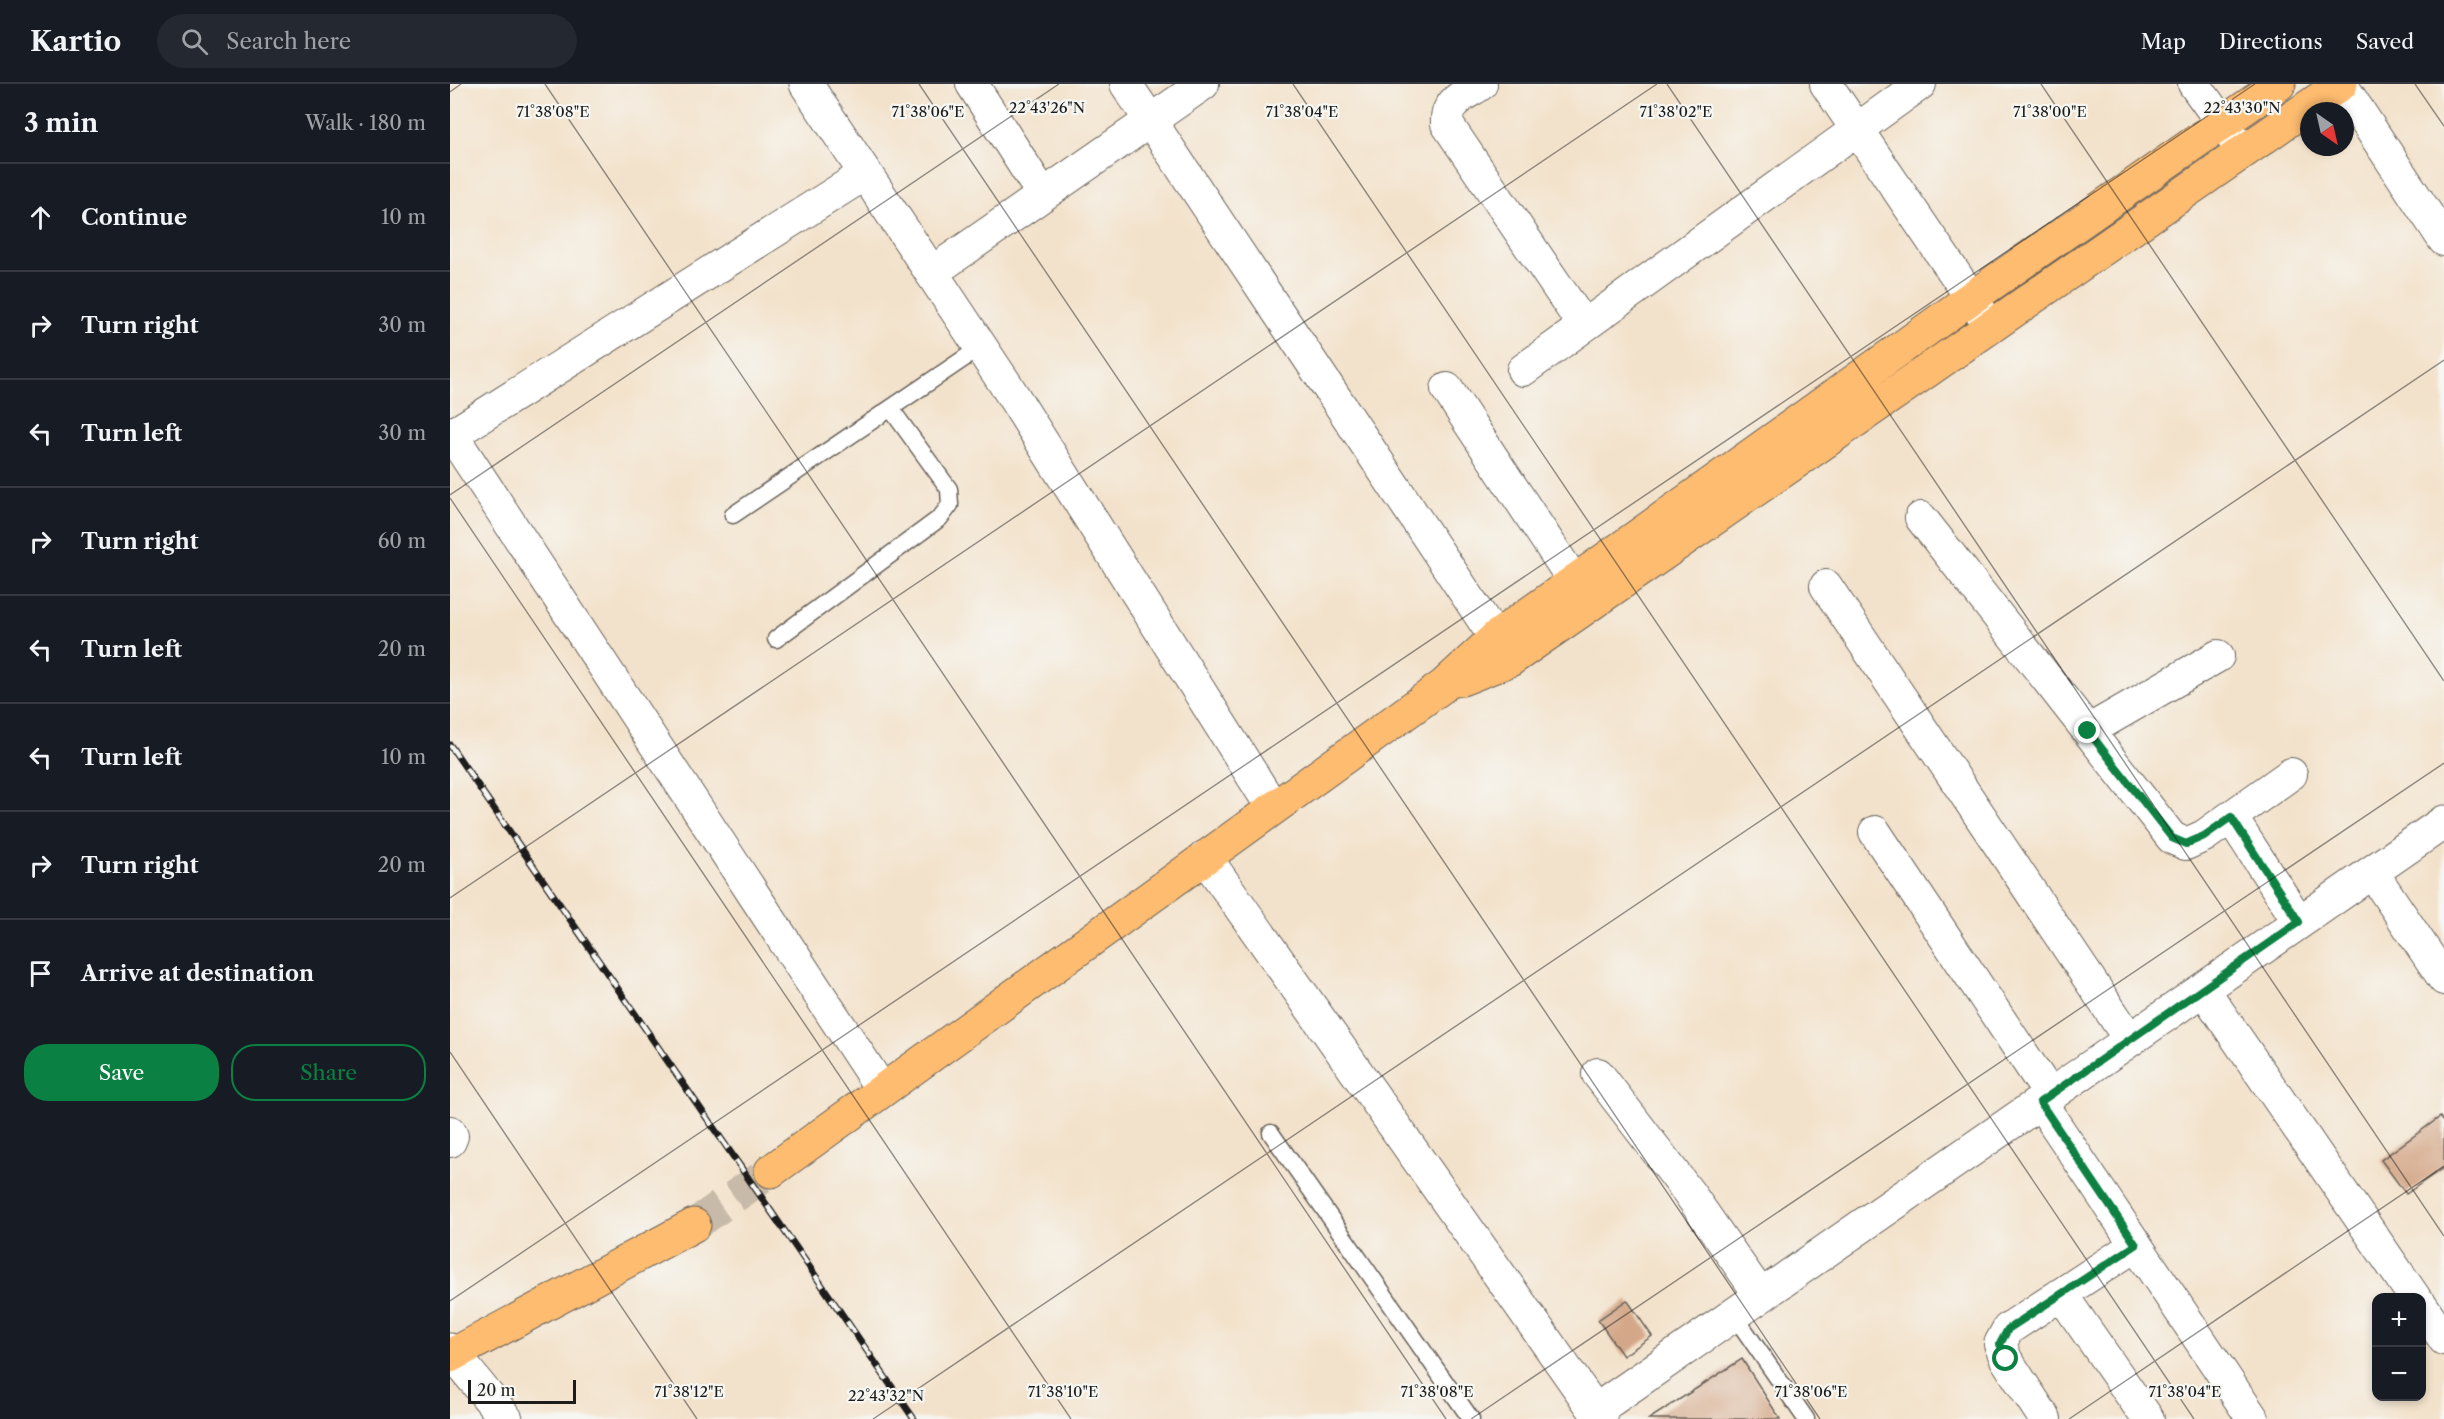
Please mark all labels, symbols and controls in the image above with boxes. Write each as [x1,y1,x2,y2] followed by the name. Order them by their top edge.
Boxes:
[157,14,577,68] search box
[30,24,121,58] text: Kartio
[178,25,211,58] icon: search
[226,28,351,55] text: Search here
[2141,29,2186,54] text: Map
[2219,29,2323,54] text: Directions
[2356,29,2414,54] text: Saved
[1009,98,1085,117] text: 22°43'26"N
[2203,98,2281,117] text: 22°43'30"N
[516,102,590,121] text: 71°38'08"E
[892,102,964,121] text: 71°38'06"E
[1266,102,1338,121] text: 71°38'04"E
[1640,102,1712,121] text: 71°38'02"E
[2013,102,2087,121] text: 71°38'00"E
[2300,102,2354,156] north arrow
[24,107,98,139] text: 3 min
[305,111,426,135] text: Walk · 180 m
[24,201,57,234] icon: ahead
[81,204,187,231] text: Continue
[381,205,426,229] text: 10 m
[24,309,57,342] icon: right
[81,312,199,339] text: Turn right
[378,313,426,337] text: 30 m
[24,417,57,450] icon: left
[81,420,182,447] text: Turn left
[378,421,426,445] text: 30 m
[24,525,57,558] icon: right
[81,528,199,555] text: Turn right
[378,529,426,553] text: 60 m
[24,633,57,666] icon: left
[81,636,182,663] text: Turn left
[378,637,426,661] text: 20 m
[2074,717,2100,743] route end
[24,741,57,774] icon: left
[81,744,182,771] text: Turn left
[381,745,426,769] text: 10 m
[24,849,57,882] icon: right
[81,852,199,879] text: Turn right
[378,853,426,877] text: 20 m
[24,957,57,990] icon: arrive
[81,960,314,987] text: Arrive at destination
[24,1044,219,1101] button: Save
[231,1044,426,1101] button: Share
[2372,1293,2426,1401] map controls
[2372,1293,2426,1347] button: +
[1992,1345,2018,1371] route start
[2372,1347,2426,1401] button: −
[468,1377,576,1404] scale bar
[477,1380,516,1400] text: 20 m
[654,1382,724,1401] text: 71°38'12"E
[1028,1382,1098,1401] text: 71°38'10"E
[1400,1382,1474,1401] text: 71°38'08"E
[1775,1382,1847,1401] text: 71°38'06"E
[2149,1382,2221,1401] text: 71°38'04"E
[848,1386,924,1405] text: 22°43'32"N

